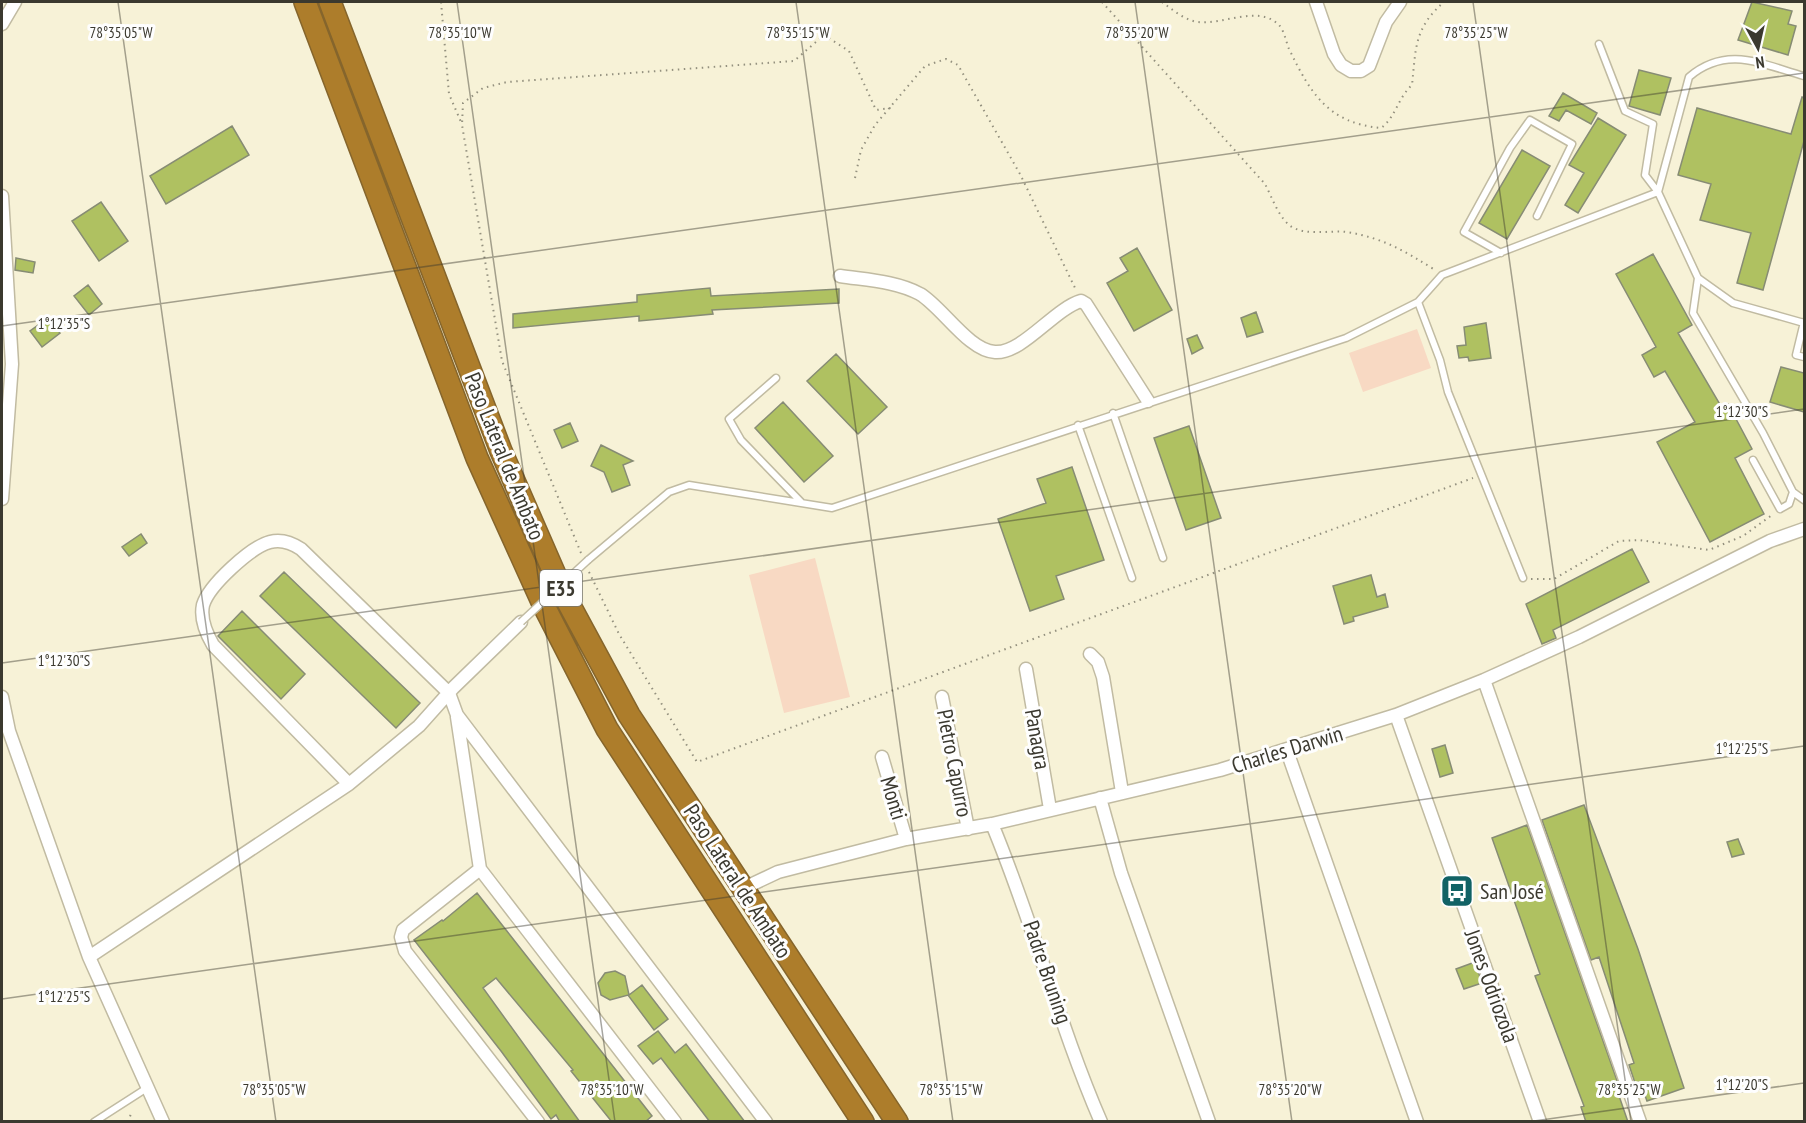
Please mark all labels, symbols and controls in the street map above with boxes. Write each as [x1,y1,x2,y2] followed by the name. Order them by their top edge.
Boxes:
[1728,18,1788,78] north arrow
[89,23,153,42] text: 78°35'05"W
[428,23,492,42] text: 78°35'10"W
[766,23,830,42] text: 78°35'15"W
[1105,23,1169,42] text: 78°35'20"W
[1444,23,1508,42] text: 78°35'25"W
[1754,52,1766,73] text: N
[38,314,90,333] text: 1°12'35"S
[459,368,551,544] street label: Paso Lateral de Ambato
[1716,402,1768,421] text: 1°12'30"S
[540,570,582,606] road number: E35
[38,651,90,670] text: 1°12'30"S
[931,707,979,819] street label: Pietro Capurro
[1019,707,1057,771] street label: Panagra
[1228,719,1346,779] street label: Charles Darwin
[1716,739,1768,758] text: 1°12'25"S
[874,773,914,823] street label: Monti
[678,799,798,963] street label: Paso Lateral de Ambato
[1439,873,1475,909] bus stop icon: San José
[1480,877,1544,905] place label: San José
[1017,917,1079,1027] street label: Padre Bruning
[1458,925,1525,1046] street label: Jones Odriozola
[38,987,90,1006] text: 1°12'25"S
[1716,1075,1768,1094] text: 1°12'20"S
[242,1080,306,1099] text: 78°35'05"W
[580,1080,644,1099] text: 78°35'10"W
[919,1080,983,1099] text: 78°35'15"W
[1258,1080,1322,1099] text: 78°35'20"W
[1597,1080,1661,1099] text: 78°35'25"W

